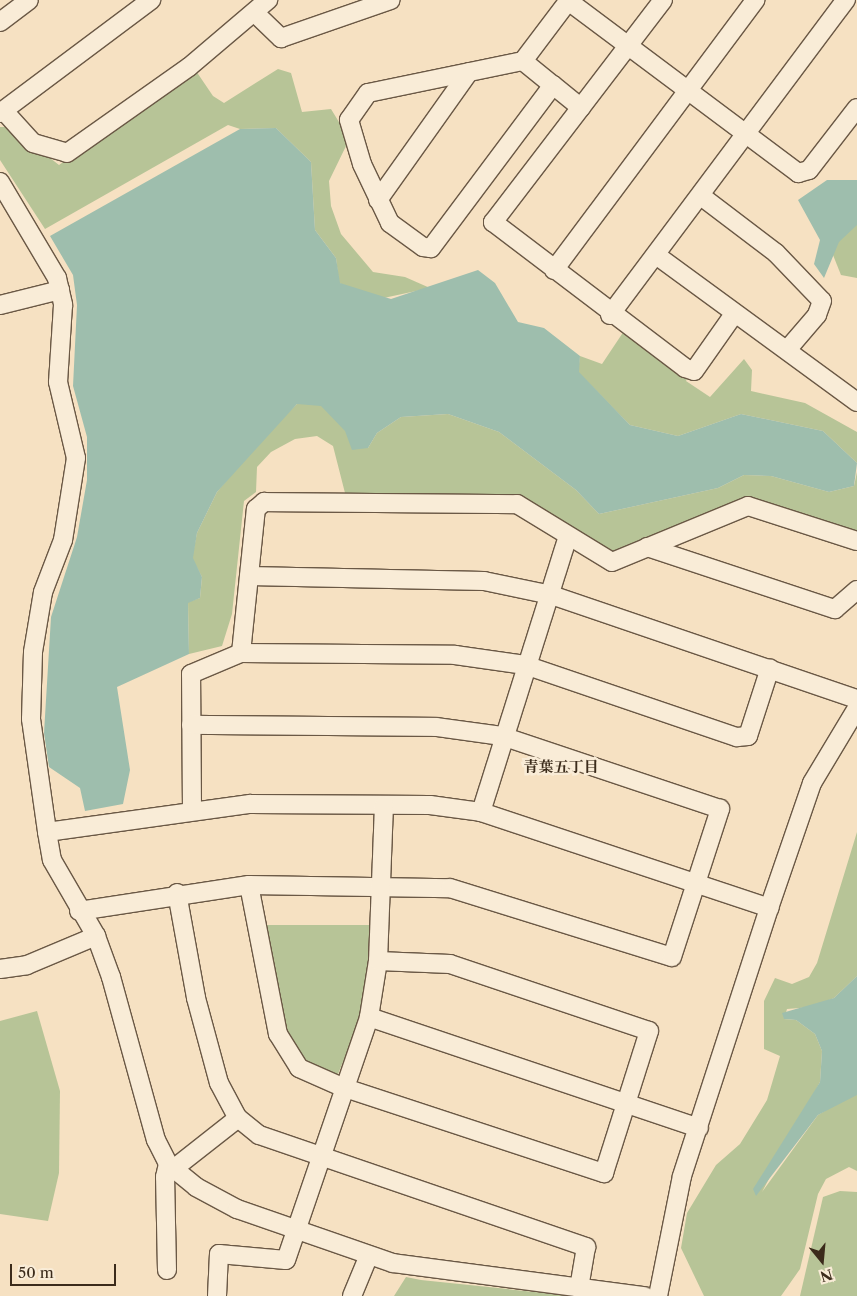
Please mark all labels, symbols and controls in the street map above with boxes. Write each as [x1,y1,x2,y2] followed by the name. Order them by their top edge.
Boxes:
[524,758,598,776] district label: 青葉五丁目
[797,1236,847,1286] north arrow
[12,1254,119,1286] scale bar
[18,1263,54,1282] text: 50 m
[818,1265,835,1286] text: N

